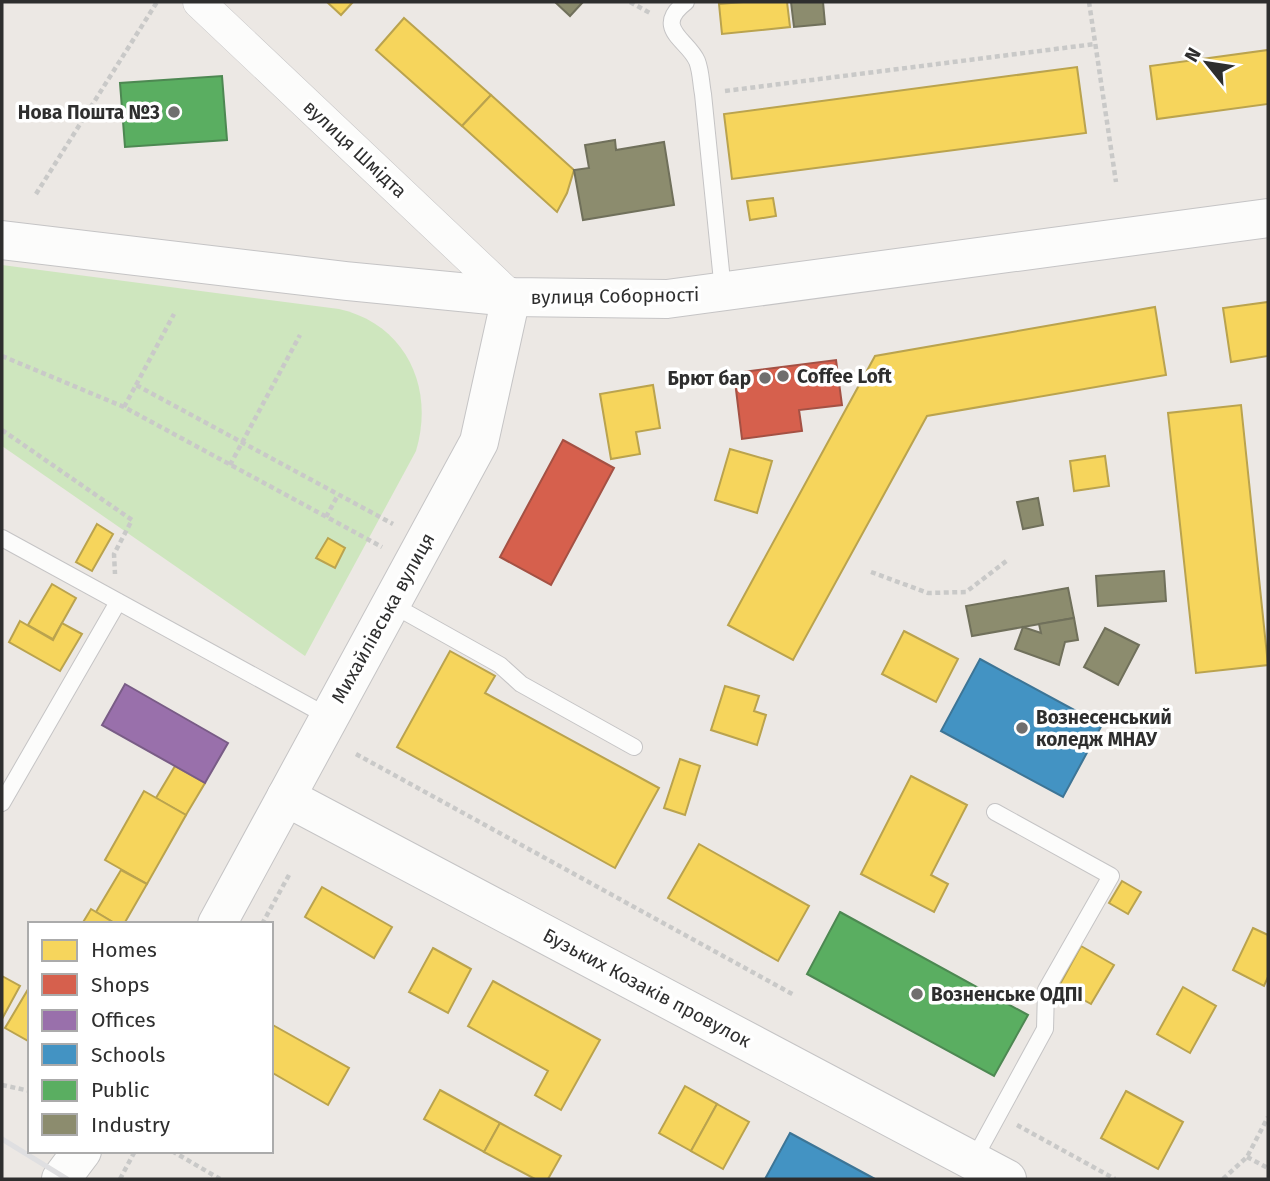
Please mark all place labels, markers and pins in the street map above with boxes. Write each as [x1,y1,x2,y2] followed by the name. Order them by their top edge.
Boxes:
[18,101,160,124] place label: Нова Пошта №3
[166,104,182,120] marker: Нова Пошта №3
[797,365,893,388] place label: Coffee Loft
[668,367,751,390] place label: Брют бар
[775,368,791,384] marker: Coffee Loft
[757,370,773,386] marker: Брют бар
[1036,706,1172,751] place label: Вознесенський коледж МНАУ
[1014,720,1030,736] marker: Вознесенський коледж МНАУ
[931,983,1083,1006] place label: Возненське ОДПІ
[909,986,925,1002] marker: Возненське ОДПІ

